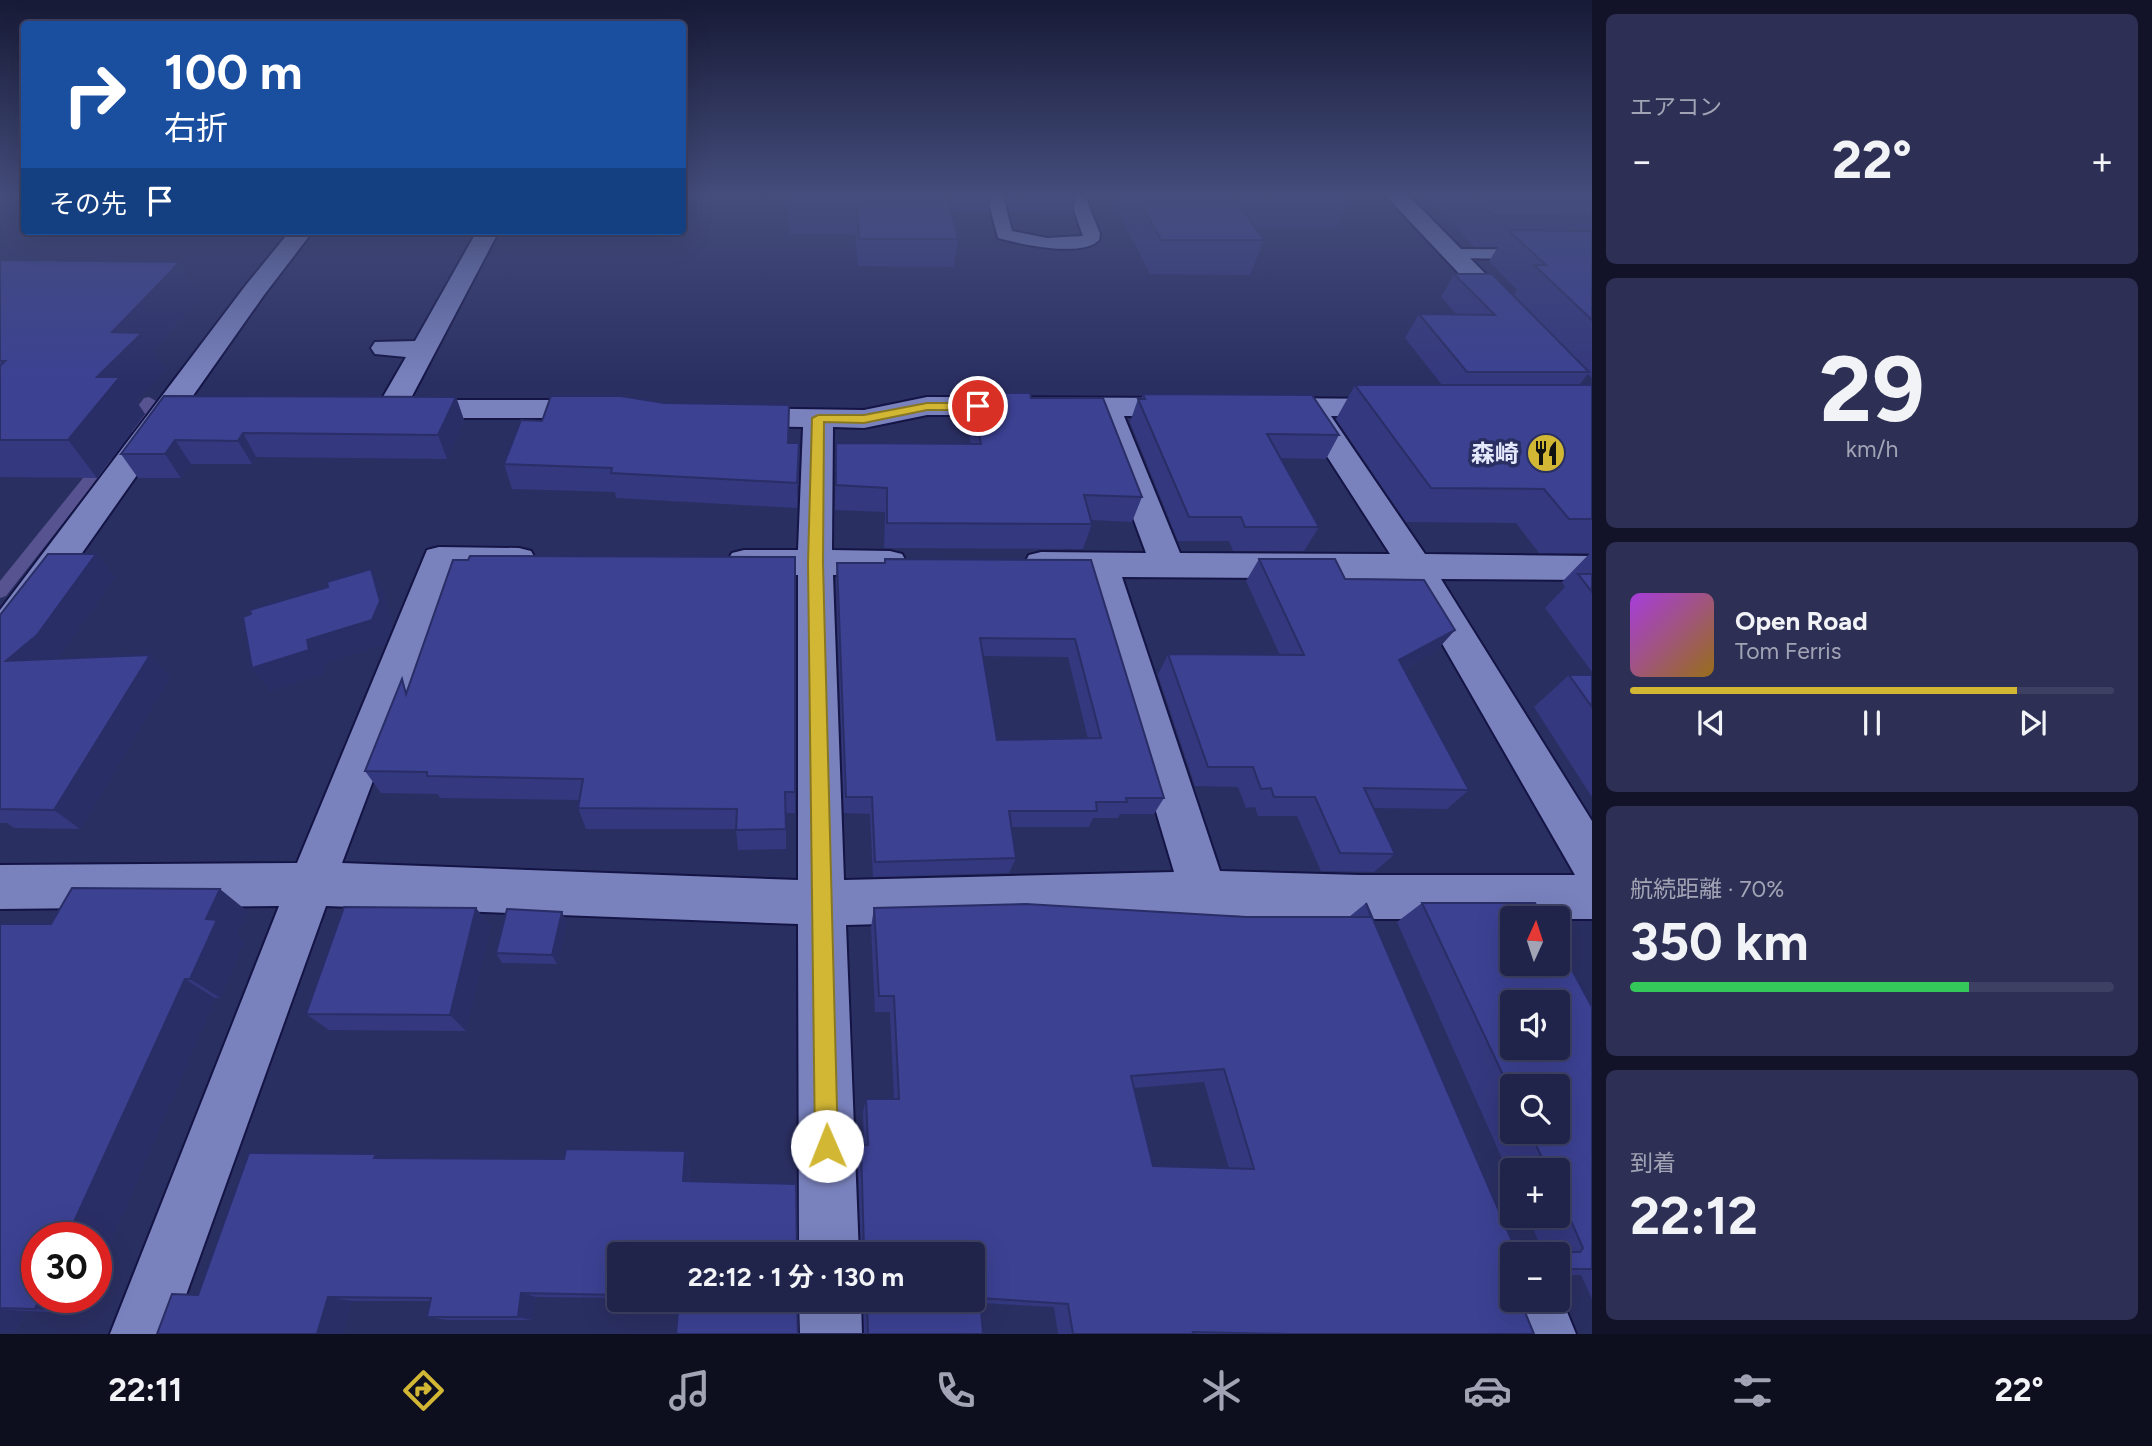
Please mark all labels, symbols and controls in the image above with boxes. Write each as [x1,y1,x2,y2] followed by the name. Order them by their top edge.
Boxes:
[164,42,303,101] text: 100 m
[49,49,140,140] icon: right
[1630,93,1722,121] text: エアコン
[164,109,228,147] text: 右折
[1832,129,1912,191] text: 22°
[1630,138,1654,184] text: −
[2090,138,2114,184] text: +
[141,182,179,220] icon: arrive
[49,188,127,220] text: その先
[1819,335,1925,444] text: 29
[948,376,1008,436] pin
[959,387,997,425] icon: arrive
[1525,432,1567,474] restaurant icon: 森崎
[1846,435,1898,463] text: km/h
[1471,439,1519,468] place label: 森崎
[1735,605,1868,637] text: Open Road
[1735,637,1841,665] text: Tom Ferris
[1692,704,1730,742] icon: previous
[1853,704,1891,742] icon: pause
[2014,704,2052,742] icon: next
[1630,875,1784,903] text: 航続距離 · 70%
[1500,906,1570,976] north arrow
[1500,906,1570,1312] map controls
[1630,911,1809,973] text: 350 km
[1500,990,1570,1060] button: sound
[1500,1074,1570,1144] button: search
[790,1109,864,1183] position arrow
[1630,1149,1676,1177] text: 到着
[1500,1158,1570,1228] button: +
[1630,1185,1758,1247] text: 22:12
[21,1222,112,1313] speed limit sign: 30
[1500,1242,1570,1312] button: −
[688,1261,904,1293] text: 22:12 · 1 分 · 130 m
[399,1366,448,1415] icon: directions
[665,1366,714,1415] icon: music
[931,1366,980,1415] icon: phone
[1197,1366,1246,1415] icon: climate
[1463,1366,1512,1415] icon: car
[1728,1366,1777,1415] icon: filters
[108,1371,182,1409] text: 22:11
[1994,1371,2044,1409] text: 22°

